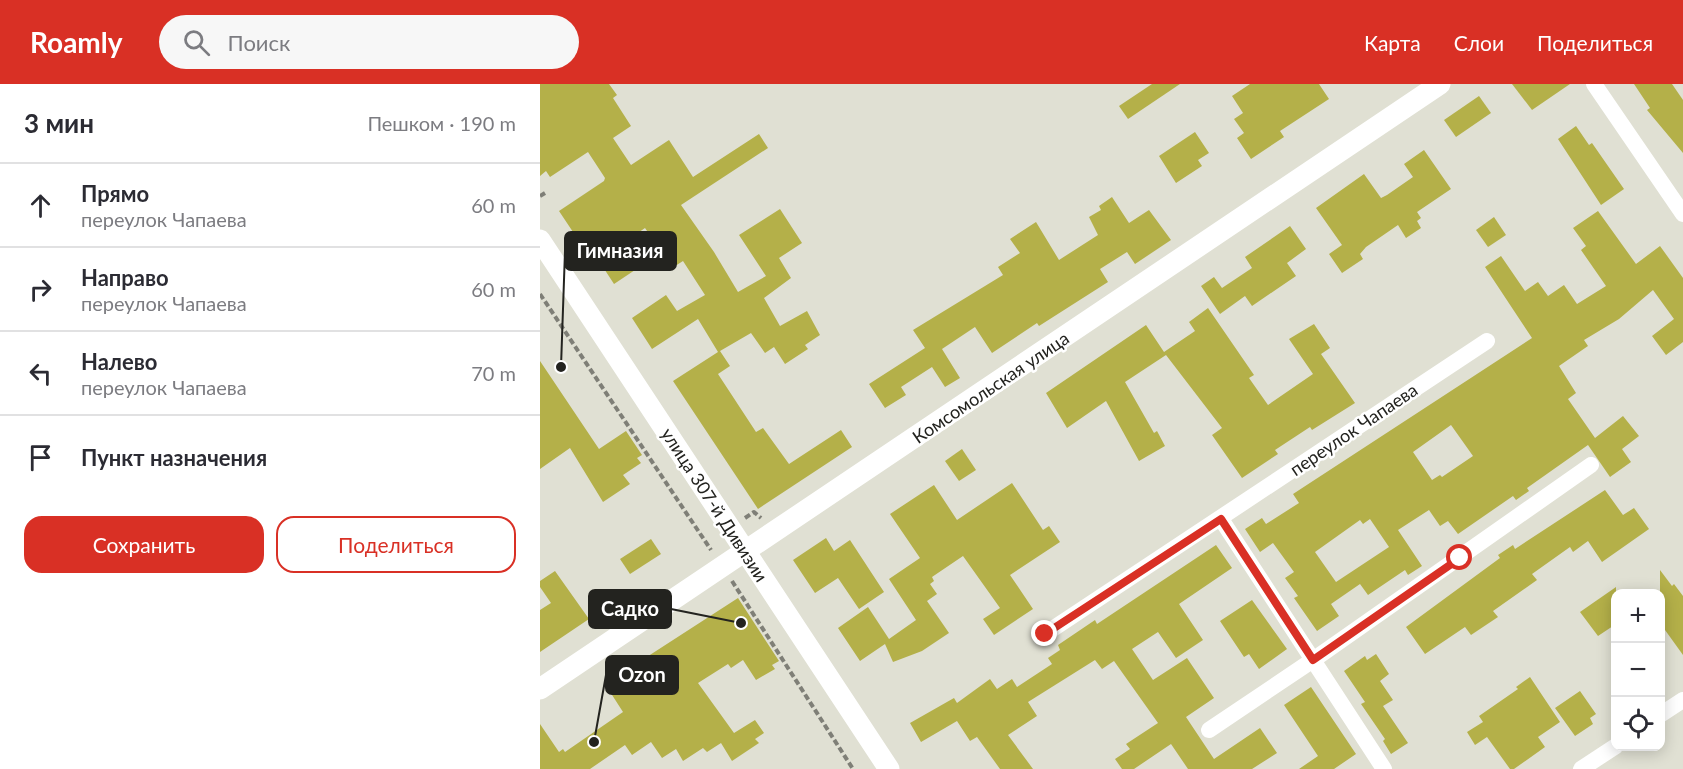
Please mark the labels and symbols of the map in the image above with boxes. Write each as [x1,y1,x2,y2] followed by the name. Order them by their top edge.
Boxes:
[565,232,676,270] callout: Гимназия
[577,238,663,262] text: Гимназия
[908,327,1073,448] street label: Комсомольская улица
[1285,378,1421,480] street label: переулок Чапаева
[657,423,773,586] street label: улица 307-й Дивизии
[1446,544,1472,570] route start
[589,590,671,628] callout: Садко
[601,596,659,620] text: Садко
[1031,620,1057,646] route end
[606,656,678,694] callout: Ozon
[618,662,666,686] text: Ozon

